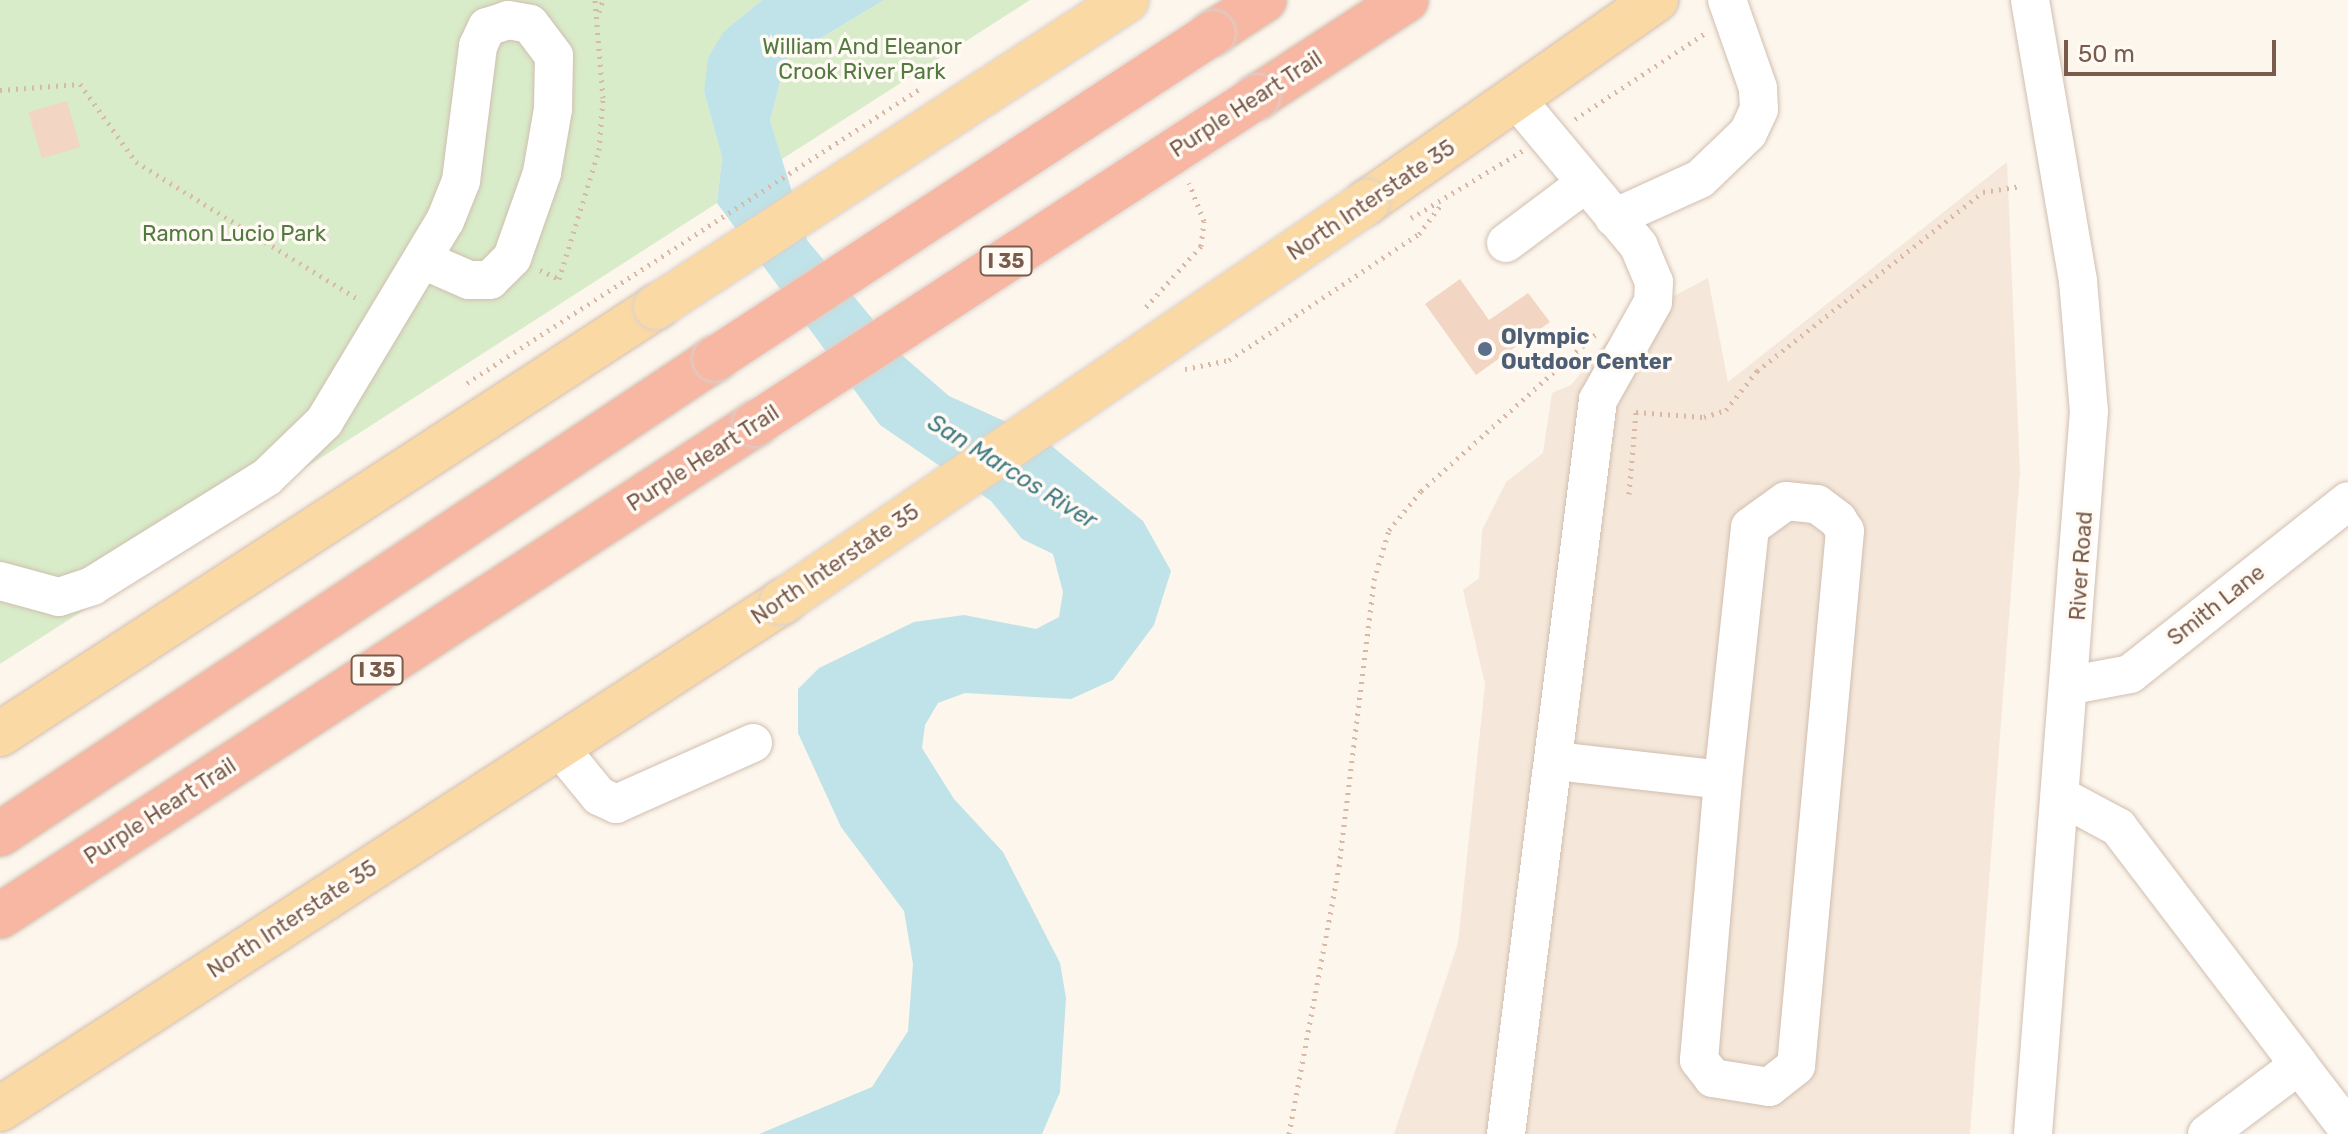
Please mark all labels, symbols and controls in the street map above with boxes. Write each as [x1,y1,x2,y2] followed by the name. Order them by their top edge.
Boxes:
[2068,24,2280,74] scale bar
[762,33,962,84] park label: William And Eleanor Crook River Park
[2078,40,2135,68] text: 50 m
[1165,45,1327,163] street label: Purple Heart Trail
[1282,134,1460,266] street label: North Interstate 35
[142,221,326,247] park label: Ramon Lucio Park
[978,245,1034,277] road number: I 35
[1501,323,1672,374] place label: Olympic Outdoor Center
[1476,340,1494,358] marker: Olympic Outdoor Center
[622,399,784,517] street label: Purple Heart Trail
[922,408,1102,536] water label: San Marcos River
[746,498,924,630] street label: North Interstate 35
[2064,510,2098,622] street label: River Road
[2162,559,2270,651] street label: Smith Lane
[349,654,405,686] road number: I 35
[79,752,241,870] street label: Purple Heart Trail
[202,854,382,984] street label: North Interstate 35

